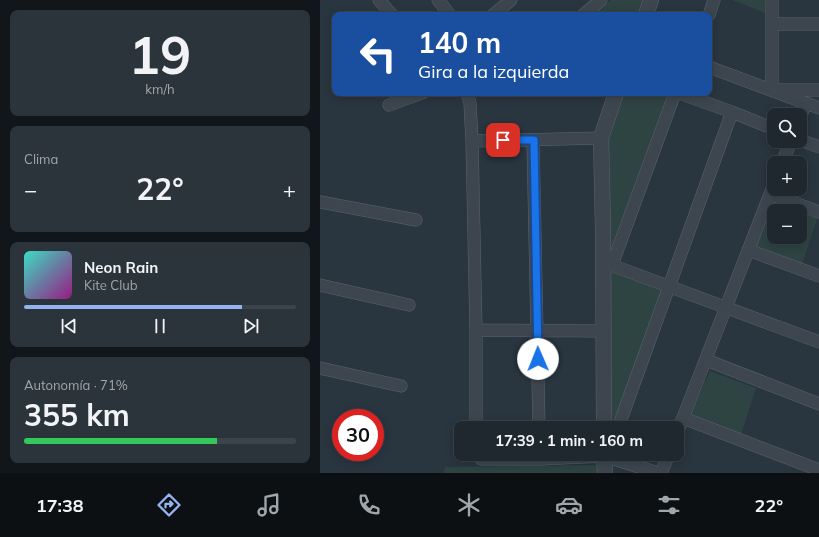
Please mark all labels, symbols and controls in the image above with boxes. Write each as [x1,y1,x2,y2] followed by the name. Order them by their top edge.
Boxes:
[129,22,191,87] text: 19
[418,25,501,60] text: 140 m
[352,28,404,80] icon: left
[418,60,569,83] text: Gira a la izquierda
[145,81,175,97] text: km/h
[767,108,807,244] map controls
[767,108,807,148] button: search
[486,123,520,157] pin
[492,129,514,151] icon: arrive
[24,151,58,167] text: Clima
[767,156,807,196] button: +
[136,170,184,208] text: 22°
[24,176,37,204] text: −
[283,176,296,204] text: +
[767,204,807,244] button: −
[84,258,158,277] text: Neon Rain
[84,277,138,293] text: Kite Club
[58,315,80,337] icon: previous
[149,315,171,337] icon: pause
[240,315,262,337] icon: next
[517,338,559,380] position arrow
[24,377,128,393] text: Autonomía · 71%
[24,396,130,434] text: 355 km
[332,409,384,461] speed limit sign: 30
[495,431,643,450] text: 17:39 · 1 min · 160 m
[155,491,183,519] icon: directions
[255,491,283,519] icon: music
[355,491,383,519] icon: phone
[455,491,483,519] icon: climate
[555,491,583,519] icon: car
[655,491,683,519] icon: filters
[36,494,84,517] text: 17:38
[755,494,783,517] text: 22°

